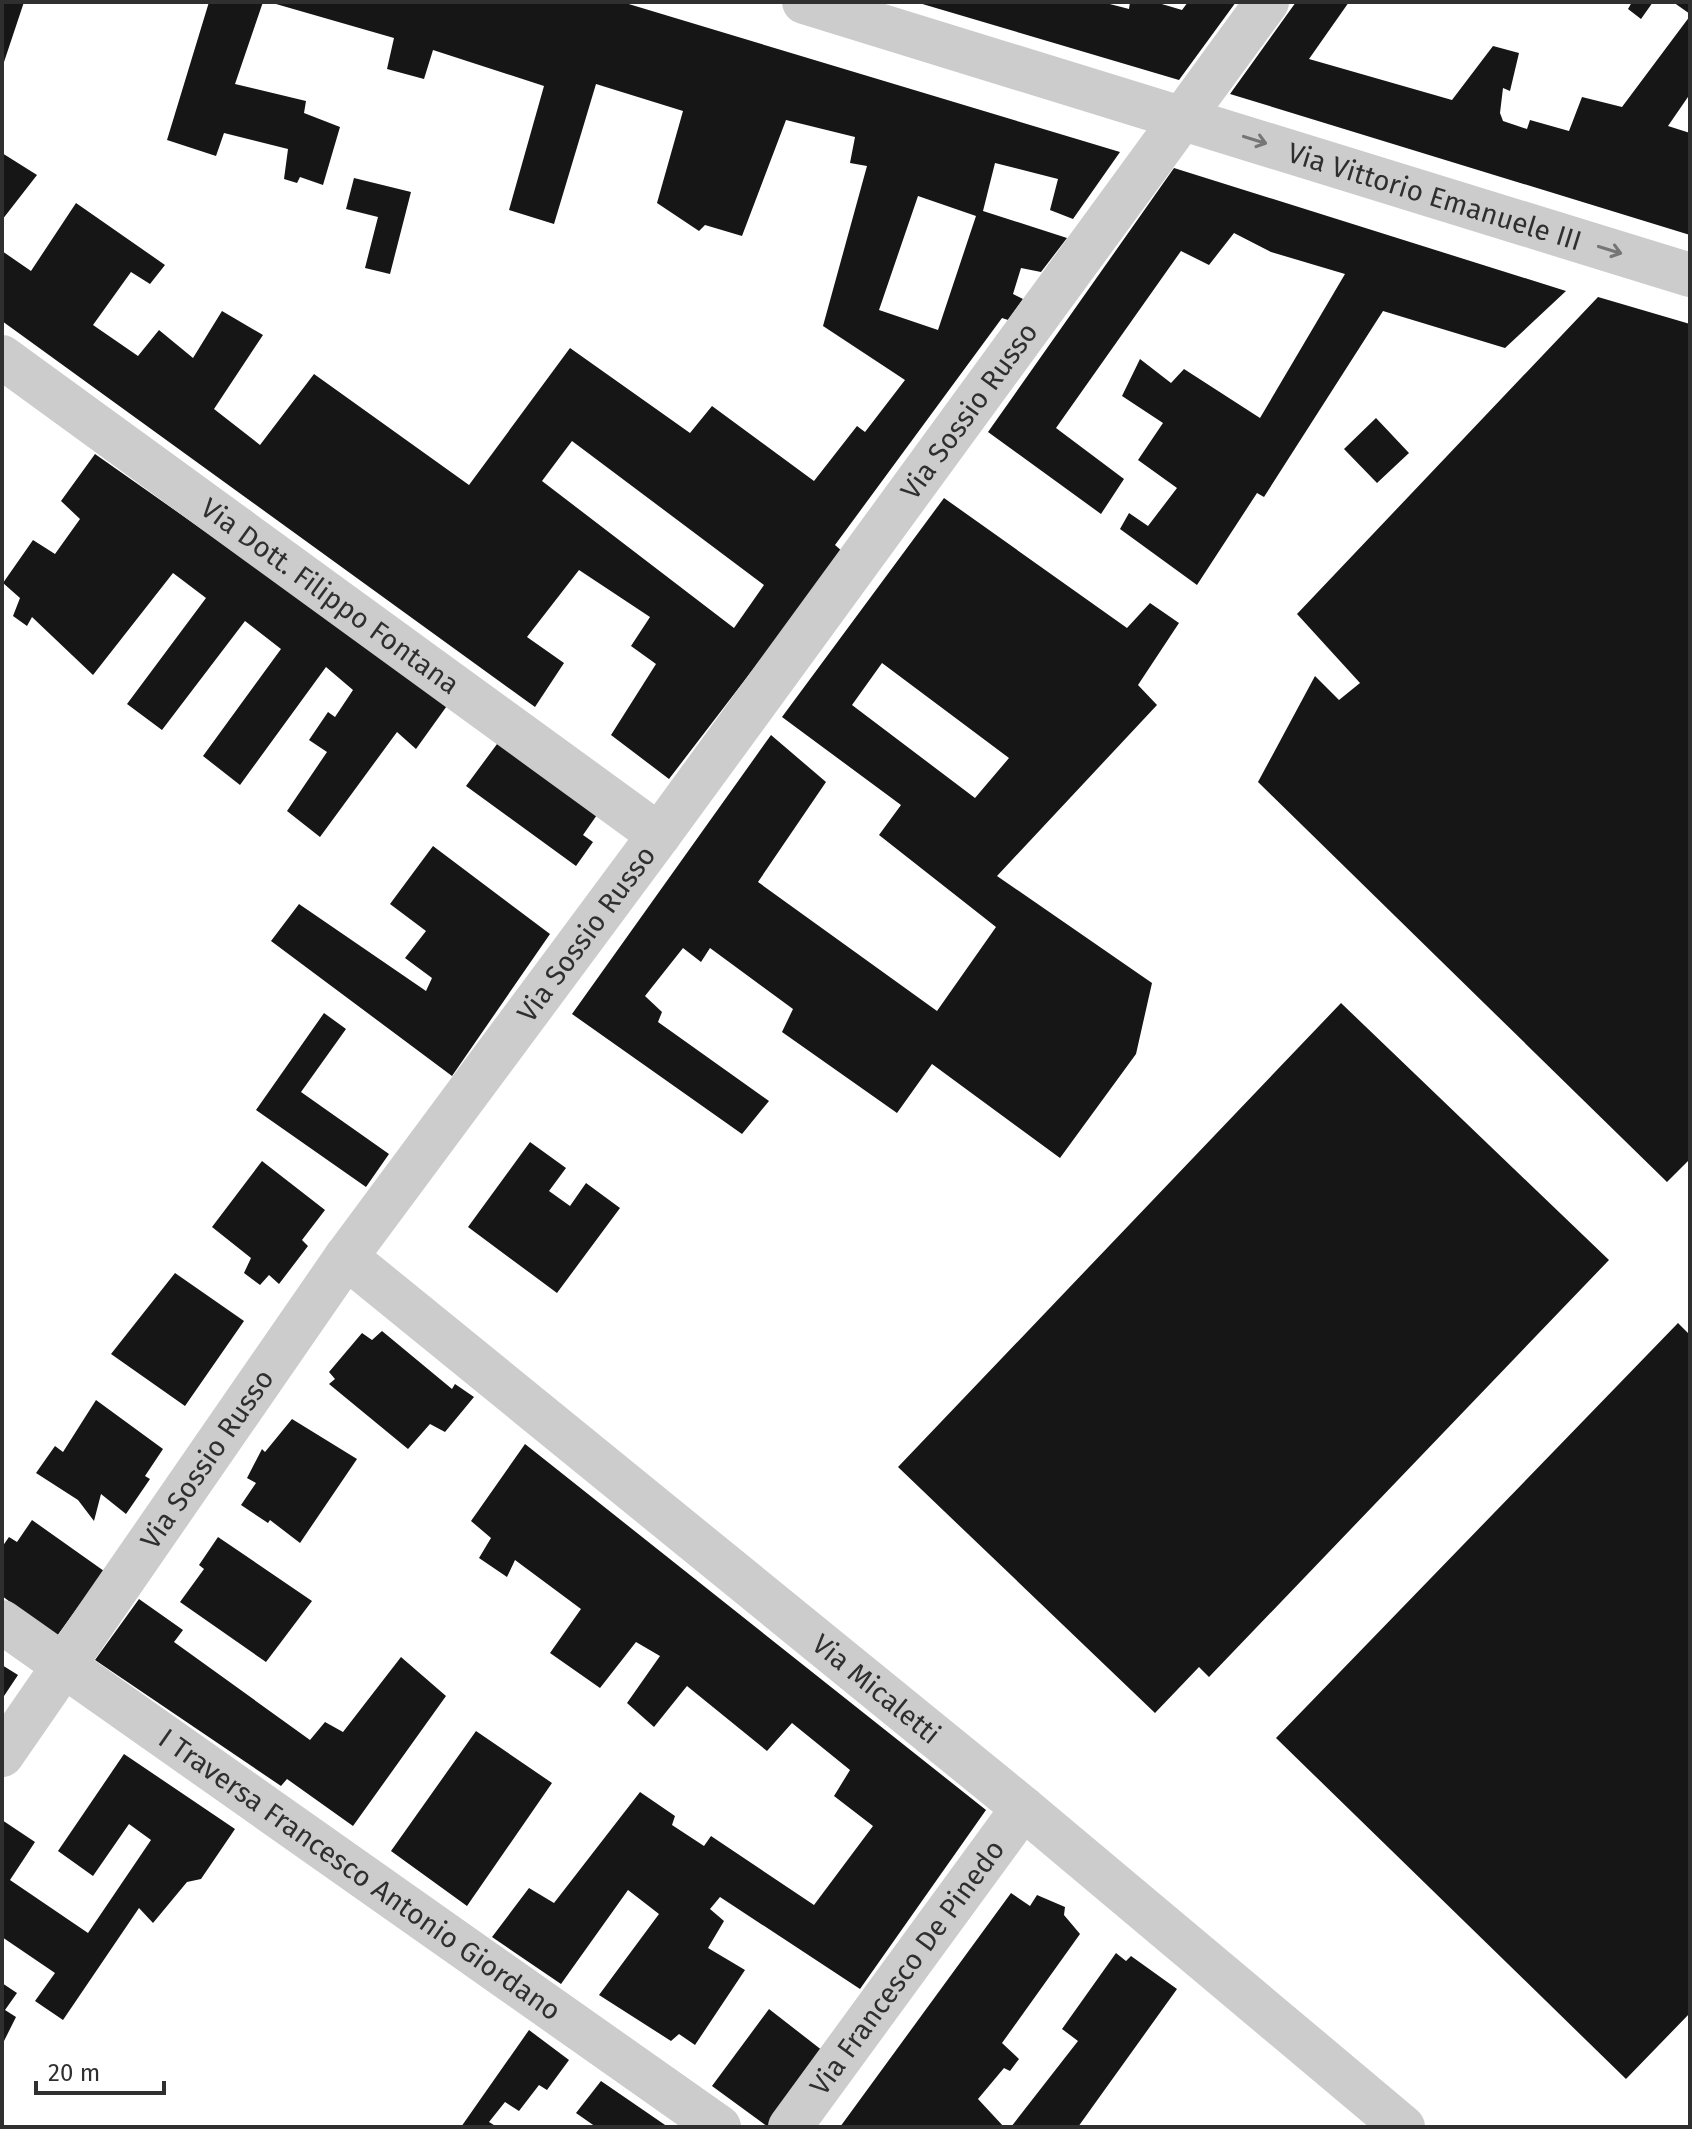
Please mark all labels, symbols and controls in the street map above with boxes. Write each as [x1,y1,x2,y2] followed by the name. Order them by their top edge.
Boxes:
[1242,134,1267,148] one-way arrow
[1284,136,1586,257] street label: Via Vittorio Emanuele III
[1598,244,1623,259] one-way arrow
[893,316,1044,506] street label: Via Sossio Russo
[195,491,466,701] street label: Via Dott. Filippo Fontana
[510,839,662,1028] street label: Via Sossio Russo
[133,1363,280,1555] street label: Via Sossio Russo
[806,1627,947,1751] street label: Via Micaletti
[153,1721,567,2027] street label: I Traversa Francesco Antonio Giordano
[803,1833,1011,2101] street label: Via Francesco De Pinedo
[36,2045,164,2095] scale bar
[48,2059,100,2087] text: 20 m

